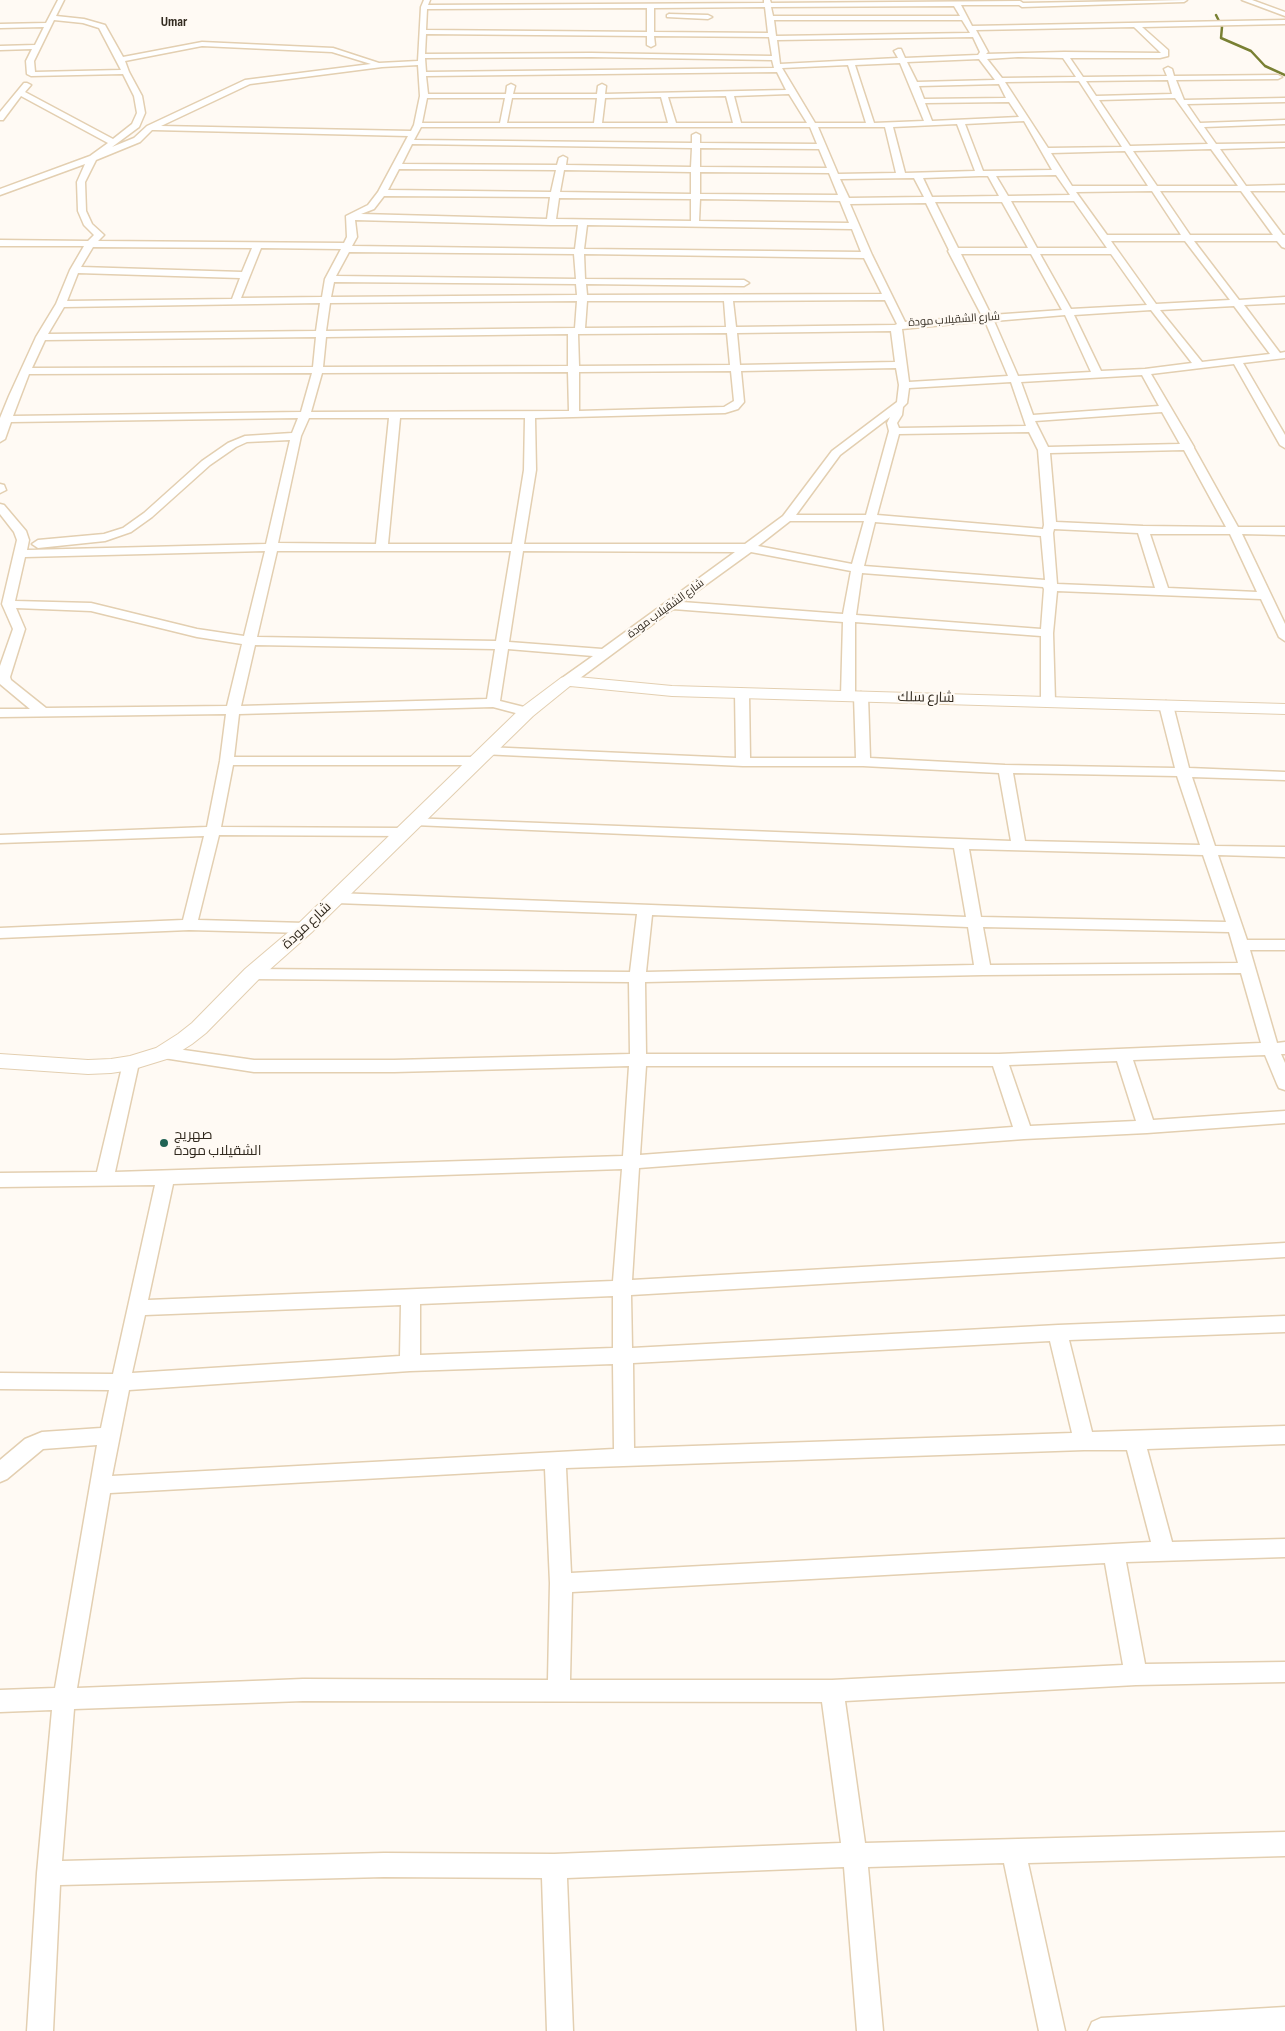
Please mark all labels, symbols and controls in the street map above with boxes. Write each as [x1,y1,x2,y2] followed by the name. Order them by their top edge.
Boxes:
[161,14,187,30] district label: Umar
[908,310,1000,330] street label: شارع الشقيلاب مودة
[625,577,707,641] street label: شارع الشقيلاب مودة
[898,689,954,707] street label: شارع سلك
[279,899,335,953] street label: شارع مودة
[174,1127,261,1160] place label: صهريج الشقيلاب مودة
[158,1137,170,1149] marker: صهريج الشقيلاب مودة

